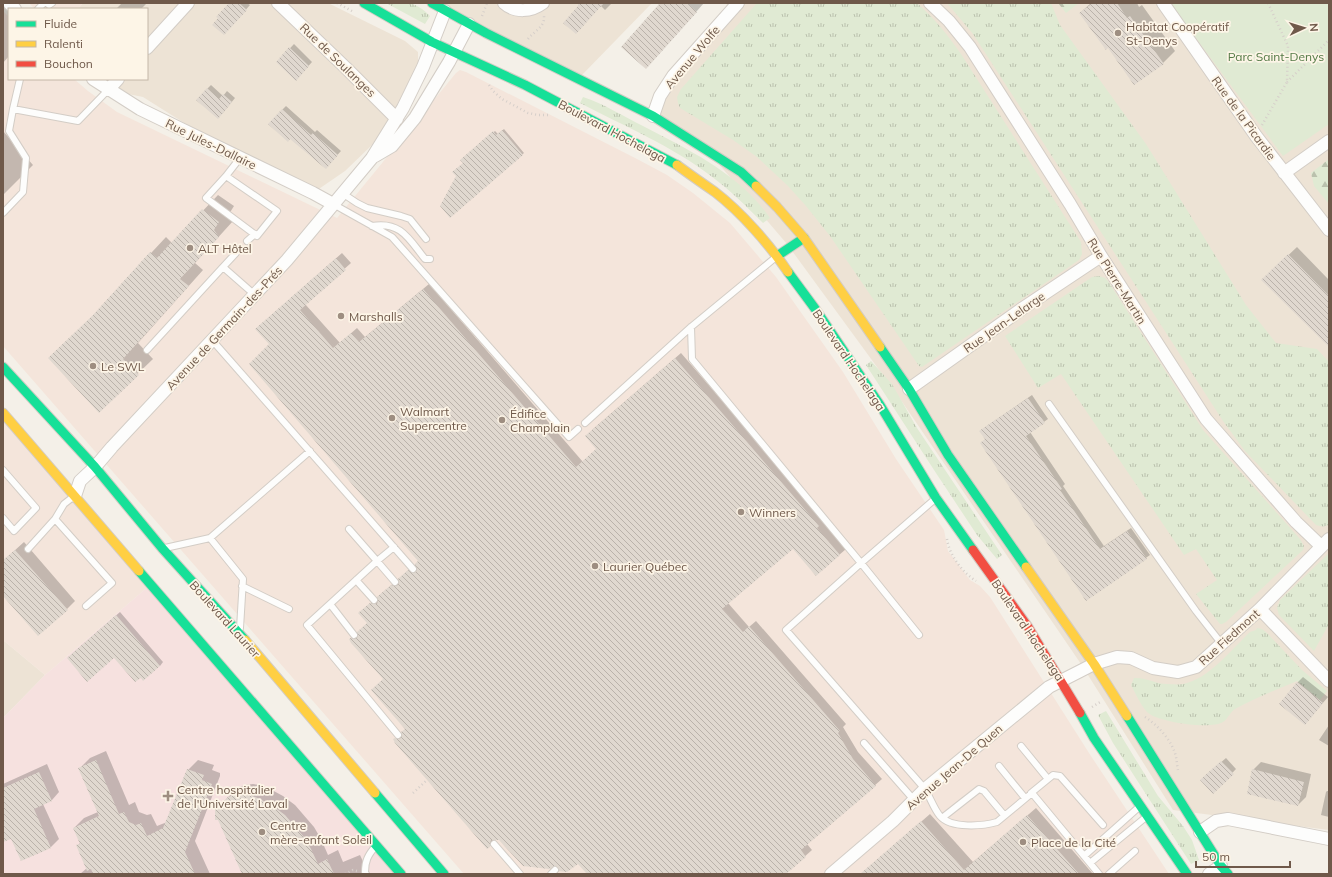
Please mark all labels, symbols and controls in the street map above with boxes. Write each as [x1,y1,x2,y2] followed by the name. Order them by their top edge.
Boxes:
[8,8,148,80] legend
[1284,8,1324,48] north arrow
[44,16,77,31] text: Fluide
[1126,19,1230,48] place label: Habitat Coopératif St-Denys
[297,20,379,100] street label: Rue de Soulanges
[661,22,723,92] street label: Avenue Wolfe
[1307,23,1321,32] text: N
[1113,28,1123,38] marker: Habitat Coopératif St-Denys
[44,36,83,51] text: Ralenti
[1228,49,1324,64] park label: Parc Saint-Denys
[44,56,93,71] text: Bouchon
[1209,73,1279,163] street label: Rue de la Picardie
[556,96,668,166] street label: Boulevard Hochelaga
[163,116,259,172] street label: Rue Jules-Dallaire
[1084,235,1150,327] street label: Rue Pierre-Martin
[198,241,252,256] place label: ALT Hôtel
[185,243,195,253] marker: ALT Hôtel
[163,263,285,393] street label: Avenue de Germain-des-Prés
[960,288,1048,356] street label: Rue Jean-Lelarge
[809,306,889,414] street label: Boulevard Hochelaga
[349,309,403,324] place label: Marshalls
[336,311,346,321] marker: Marshalls
[101,359,145,374] place label: Le SWL
[88,361,98,371] marker: Le SWL
[400,404,467,433] place label: Walmart Supercentre
[510,406,570,435] place label: Édifice Champlain
[387,413,397,423] marker: Walmart Supercentre
[497,415,507,425] marker: Édifice Champlain
[749,505,796,520] place label: Winners
[736,507,746,517] marker: Winners
[603,559,687,574] place label: Laurier Québec
[590,561,600,571] marker: Laurier Québec
[988,576,1068,684] street label: Boulevard Hochelaga
[187,578,264,661] street label: Boulevard Laurier
[1195,606,1263,668] street label: Rue Fiedmont
[903,721,1005,813] street label: Avenue Jean-De Quen
[177,782,288,811] place label: Centre hospitalier de l'Université Laval
[162,790,174,802] marker: Centre hospitalier de l'Université Laval
[270,818,372,847] place label: Centre mère-enfant Soleil
[257,827,267,837] marker: Centre mère-enfant Soleil
[1031,835,1116,850] place label: Place de la Cité
[1018,837,1028,847] marker: Place de la Cité
[1196,843,1290,869] scale bar
[1202,849,1230,864] text: 50 m

